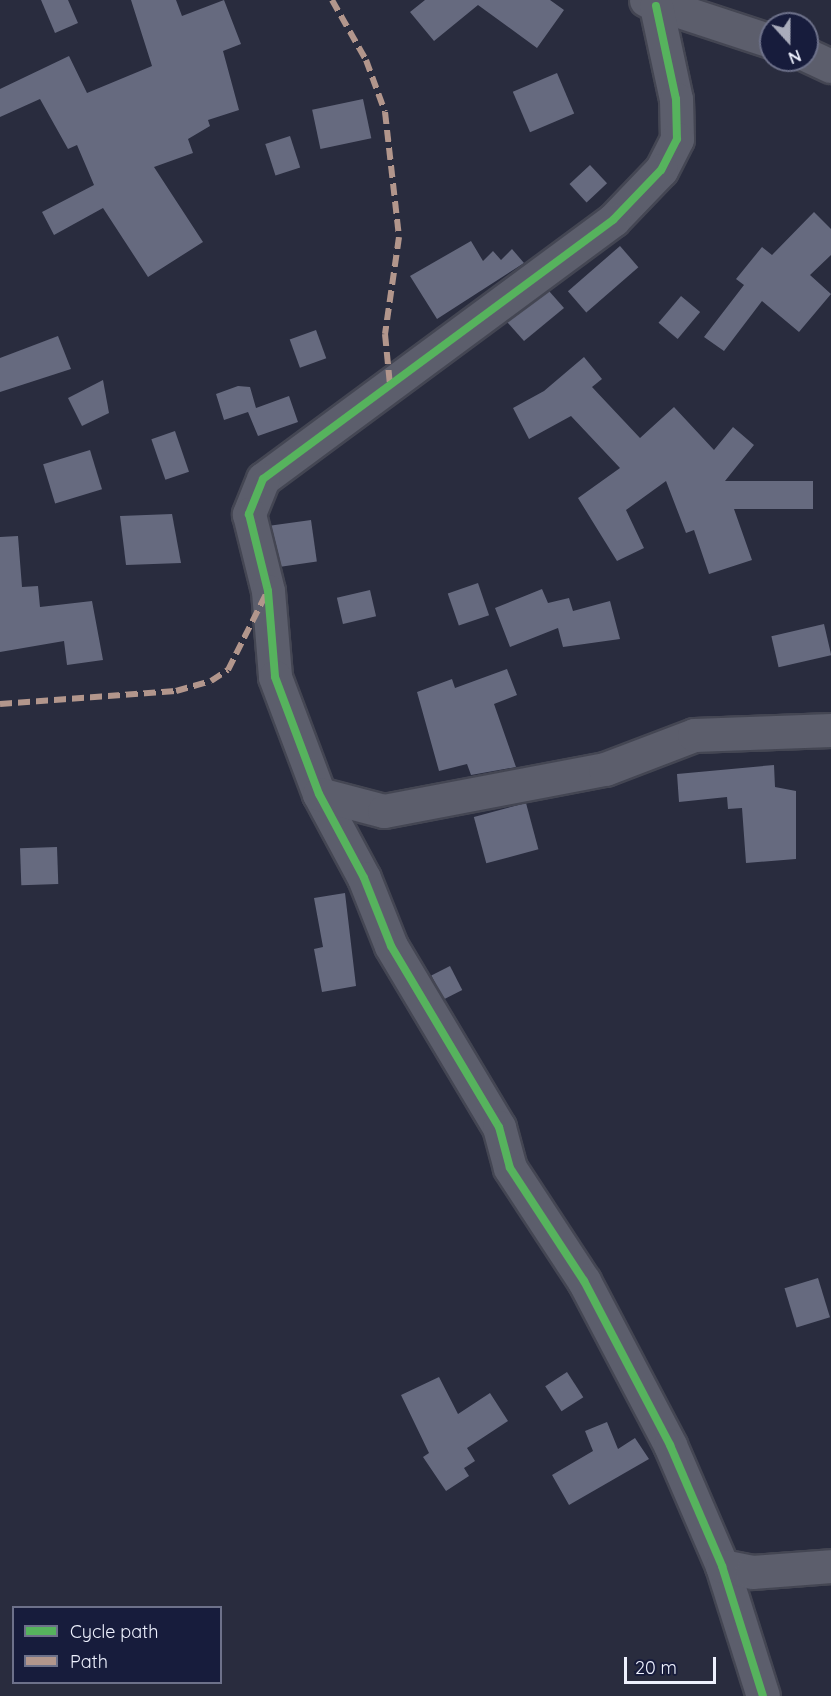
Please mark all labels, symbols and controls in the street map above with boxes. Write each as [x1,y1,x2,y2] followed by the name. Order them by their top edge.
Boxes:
[759,12,819,72] north arrow
[786,45,804,68] text: N
[12,1606,222,1684] legend
[70,1620,158,1643] text: Cycle path
[627,1645,718,1683] scale bar
[70,1650,108,1673] text: Path
[635,1656,677,1679] text: 20 m

